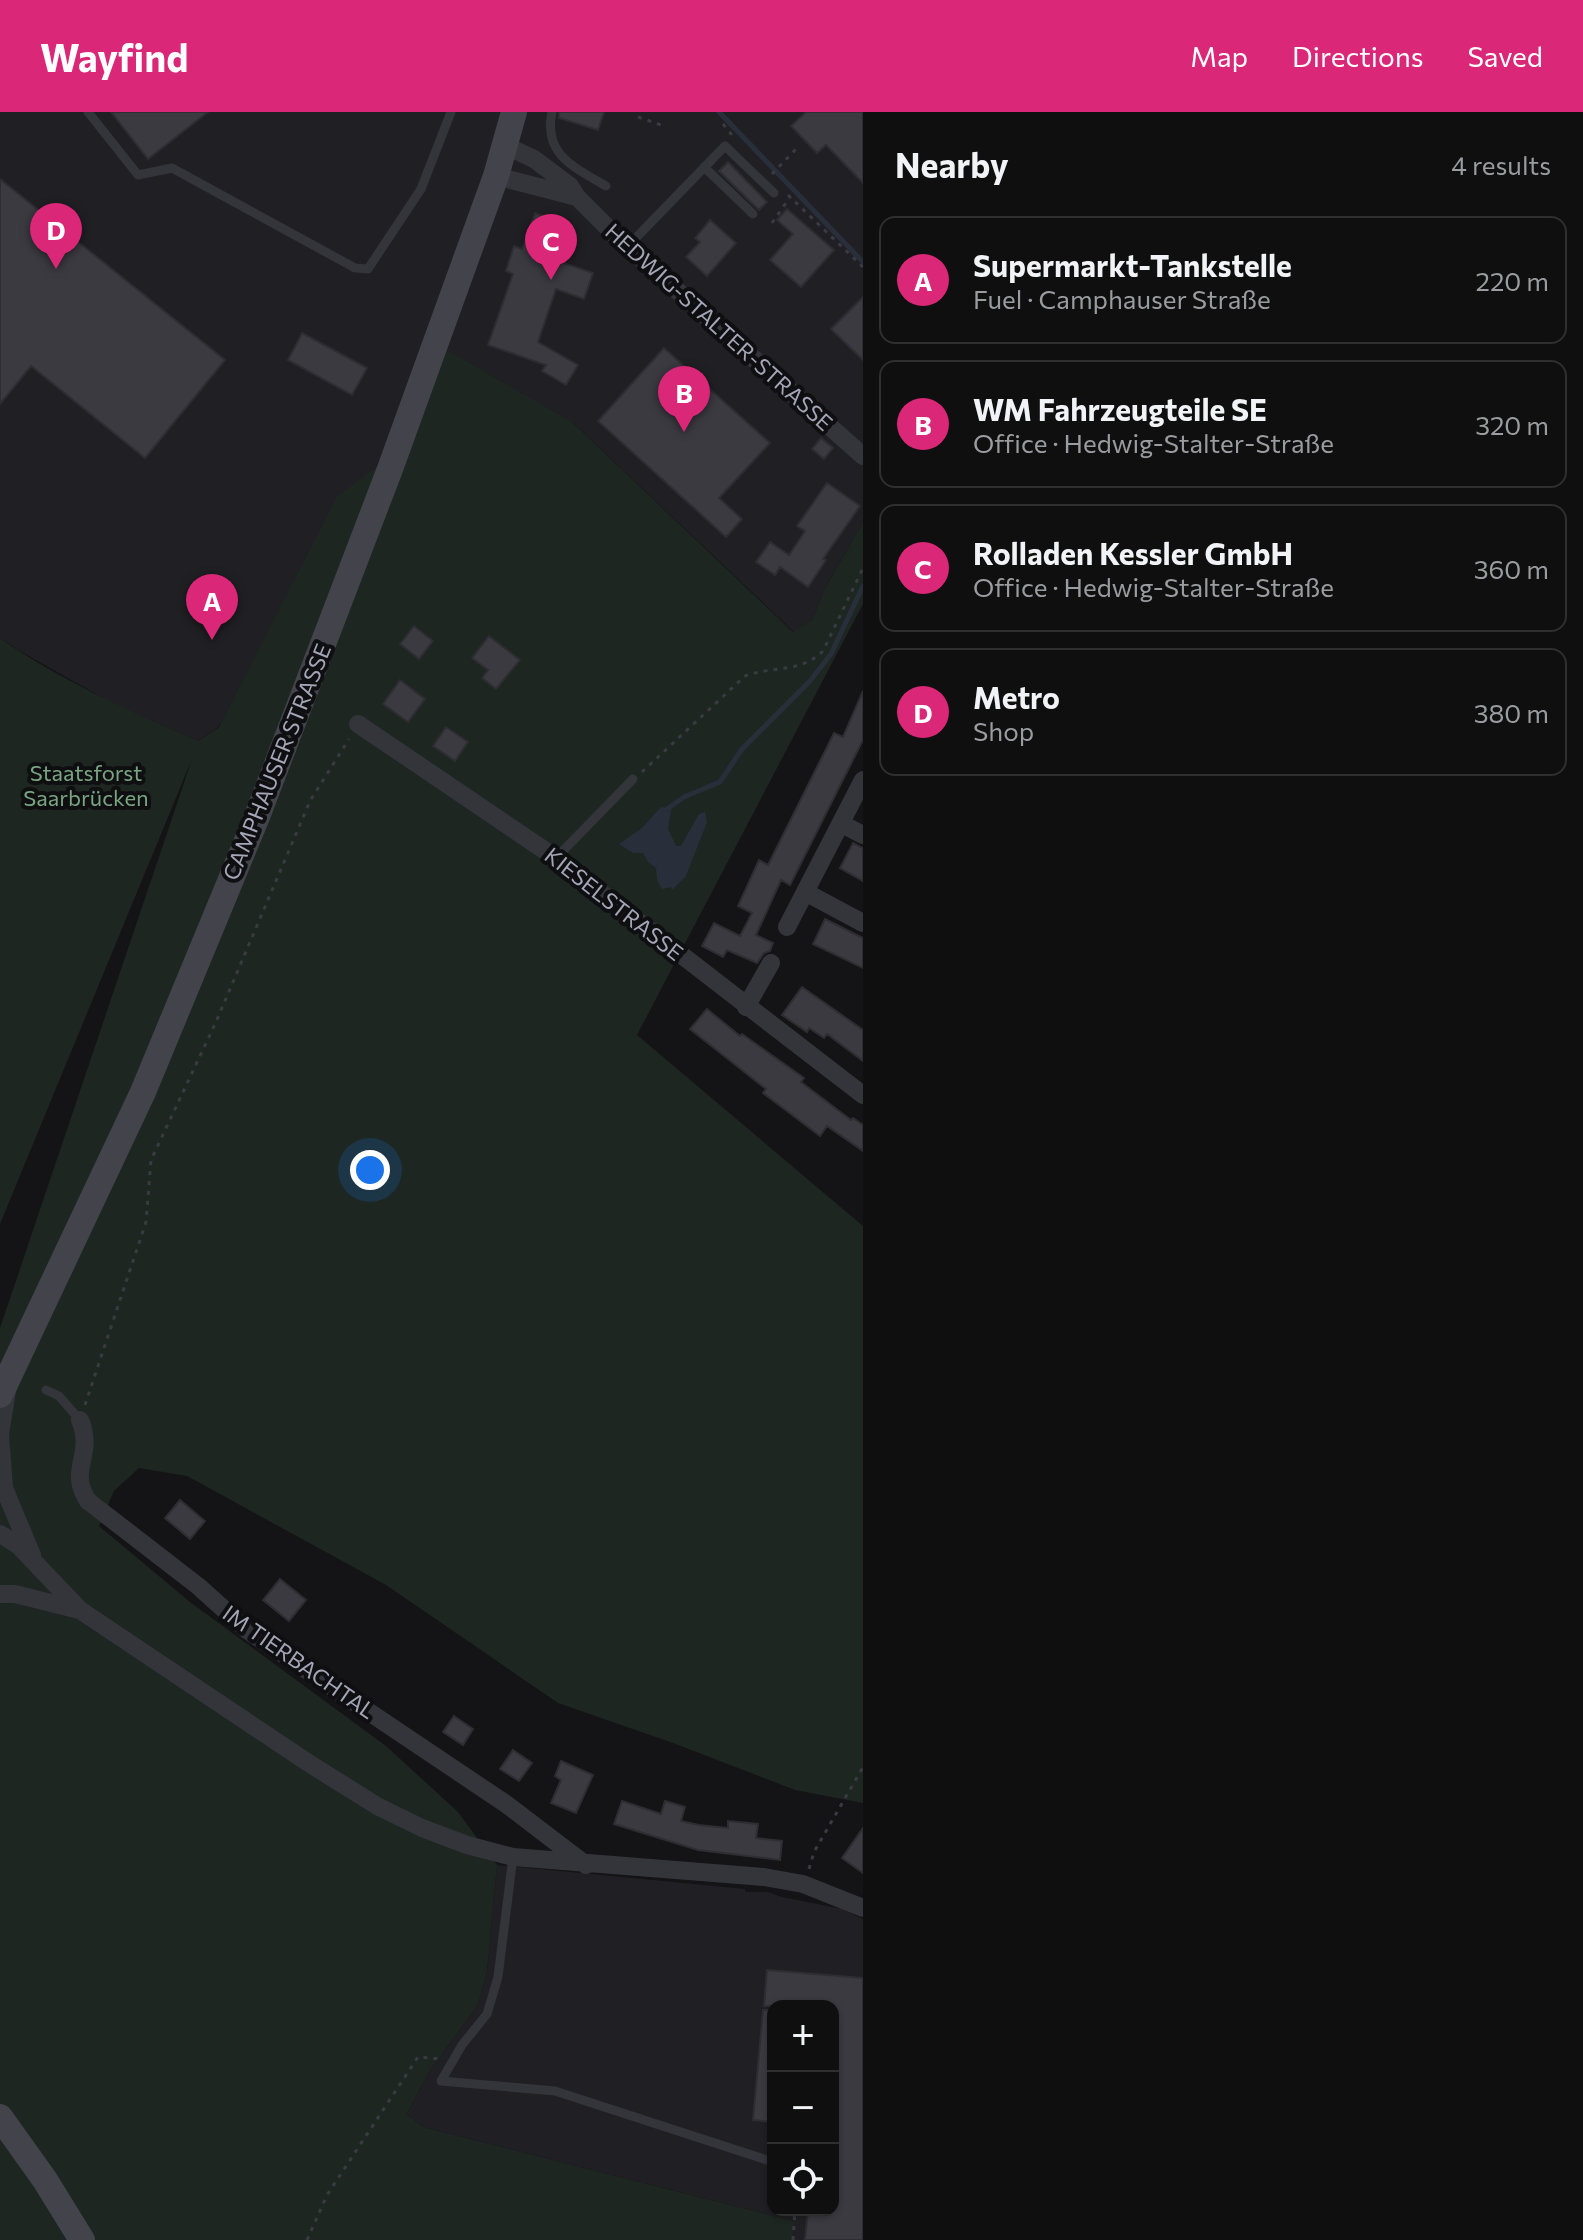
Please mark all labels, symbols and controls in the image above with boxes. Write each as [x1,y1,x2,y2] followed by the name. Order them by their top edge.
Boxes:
[40,33,188,80] text: Wayfind
[1190,39,1248,73] text: Map
[1292,39,1423,73] text: Directions
[1467,39,1543,73] text: Saved
[895,143,1009,185] text: Nearby
[1451,149,1551,180] text: 4 results
[30,203,82,269] pin: D
[525,214,577,280] pin: C
[600,217,839,436] street label: HEDWIG-STALTER-STRASSE
[973,246,1292,283] text: Supermarkt-Tankstelle
[914,265,932,296] text: A
[1476,265,1549,296] text: 220 m
[973,283,1271,314] text: Fuel · Camphauser Straße
[658,366,710,432] pin: B
[973,390,1267,427] text: WM Fahrzeugteile SE
[914,409,932,440] text: B
[1475,409,1549,440] text: 320 m
[973,427,1334,458] text: Office · Hedwig-Stalter-Straße
[973,534,1293,571] text: Rolladen Kessler GmbH
[914,553,932,584] text: C
[1474,553,1549,584] text: 360 m
[973,571,1334,602] text: Office · Hedwig-Stalter-Straße
[186,574,238,640] pin: A
[217,640,336,884] street label: CAMPHAUSER STRASSE
[973,678,1060,715] text: Metro
[913,697,933,728] text: D
[1474,697,1549,728] text: 380 m
[973,715,1034,746] text: Shop
[23,759,149,811] park label: Staatsforst Saarbrücken
[540,841,689,966] street label: KIESELSTRASSE
[350,1150,390,1190] your location
[218,1599,381,1724] street label: IM TIERBACHTAL
[767,2000,839,2216] map controls
[767,2000,839,2072] button: +
[767,2072,839,2144] button: −
[767,2144,839,2216] button: locate

